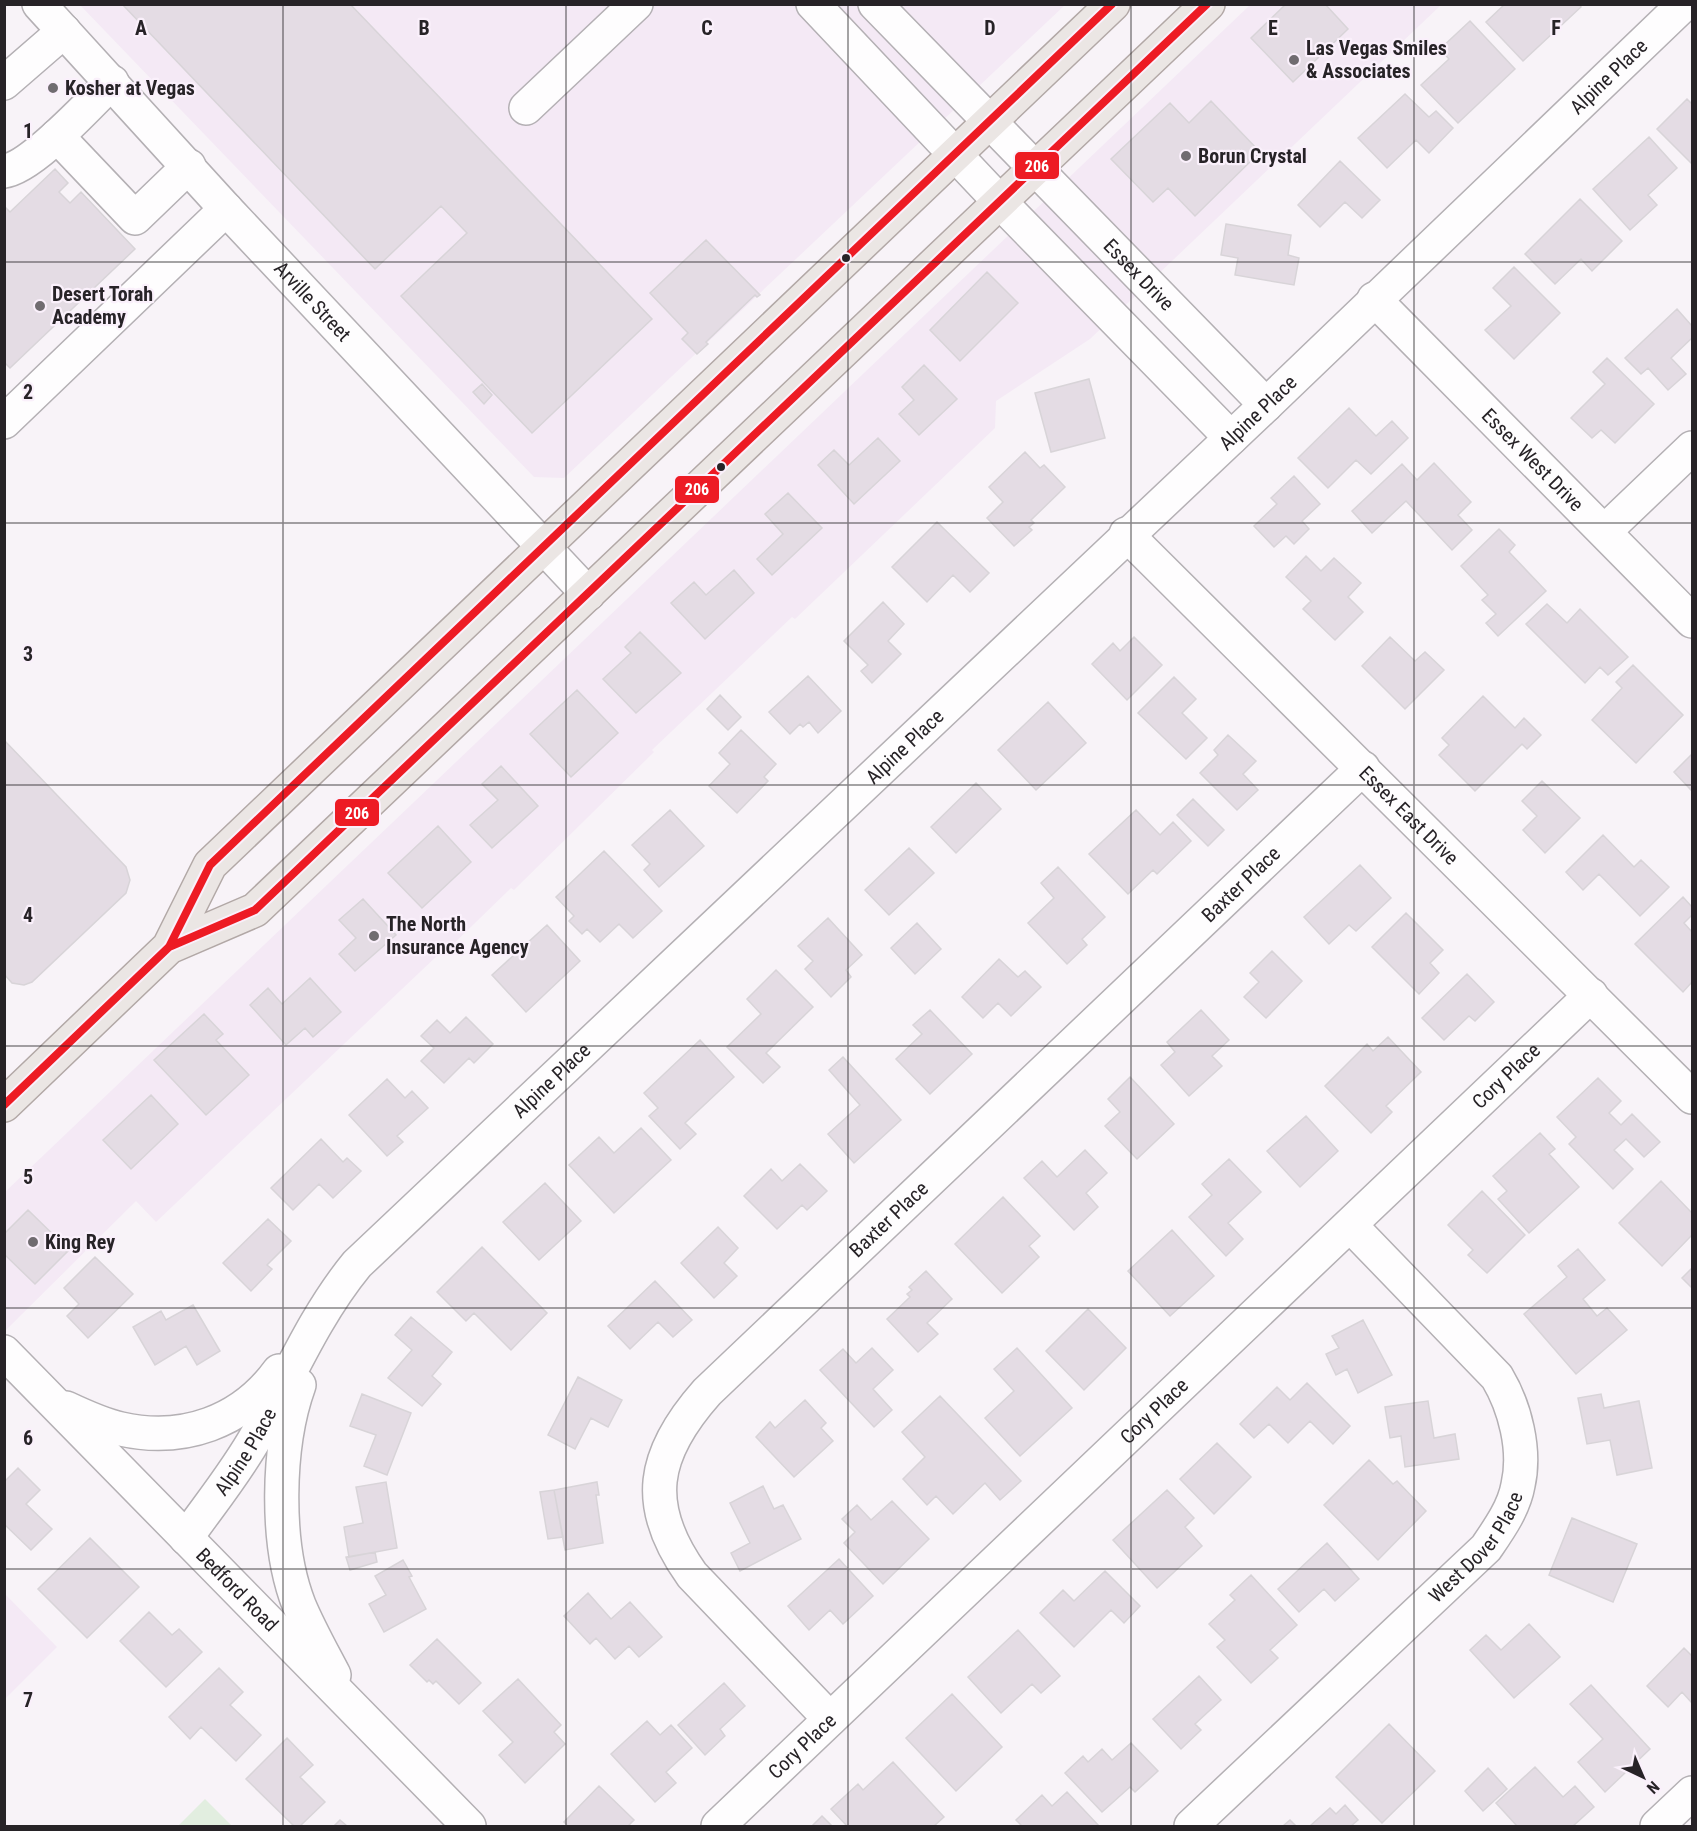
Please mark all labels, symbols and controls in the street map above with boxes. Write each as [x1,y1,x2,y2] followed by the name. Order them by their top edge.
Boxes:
[135,16,147,40] text: A
[418,16,430,40] text: B
[701,16,713,40] text: C
[984,16,996,40] text: D
[1268,16,1278,40] text: E
[1551,16,1561,40] text: F
[1565,34,1652,119] street label: Alpine Place
[1306,36,1447,83] place label: Las Vegas Smiles & Associates
[1287,53,1301,67] marker: Las Vegas Smiles & Associates
[65,76,195,100] place label: Kosher at Vegas
[46,81,60,95] marker: Kosher at Vegas
[23,119,33,143] text: 1
[1198,144,1307,168] place label: Borun Crystal
[1179,149,1193,163] marker: Borun Crystal
[1014,151,1060,180] line badge: 206
[1025,157,1049,176] text: 206
[1099,234,1179,316] street label: Essex Drive
[840,252,852,264] unlabelled marker
[269,256,356,346] street label: Arville Street
[52,282,153,329] place label: Desert Torah Academy
[33,299,47,313] marker: Desert Torah Academy
[1214,370,1302,455] street label: Alpine Place
[23,380,33,404] text: 2
[1477,403,1589,516] street label: Essex West Drive
[715,461,727,473] unlabelled marker
[674,475,720,504] line badge: 206
[685,480,709,499] text: 206
[23,642,33,666] text: 3
[861,704,948,789] street label: Alpine Place
[1354,761,1463,870] street label: Essex East Drive
[334,798,380,827] line badge: 206
[345,804,369,823] text: 206
[1197,841,1285,927] street label: Baxter Place
[23,903,33,927] text: 4
[386,912,529,959] place label: The North Insurance Agency
[367,929,381,943] marker: The North Insurance Agency
[507,1038,595,1123] street label: Alpine Place
[1467,1038,1545,1114] street label: Cory Place
[23,1165,33,1189] text: 5
[845,1176,933,1262] street label: Baxter Place
[45,1230,115,1254] place label: King Rey
[26,1235,40,1249] marker: King Rey
[1115,1373,1193,1449] street label: Cory Place
[209,1404,281,1500] street label: Alpine Place
[23,1426,33,1450] text: 6
[1424,1489,1528,1608] street label: West Dover Place
[191,1543,283,1636] street label: Bedford Road
[23,1688,33,1712] text: 7
[763,1708,841,1784] street label: Cory Place
[1613,1747,1673,1807] north arrow
[1643,1777,1663,1798] text: N

